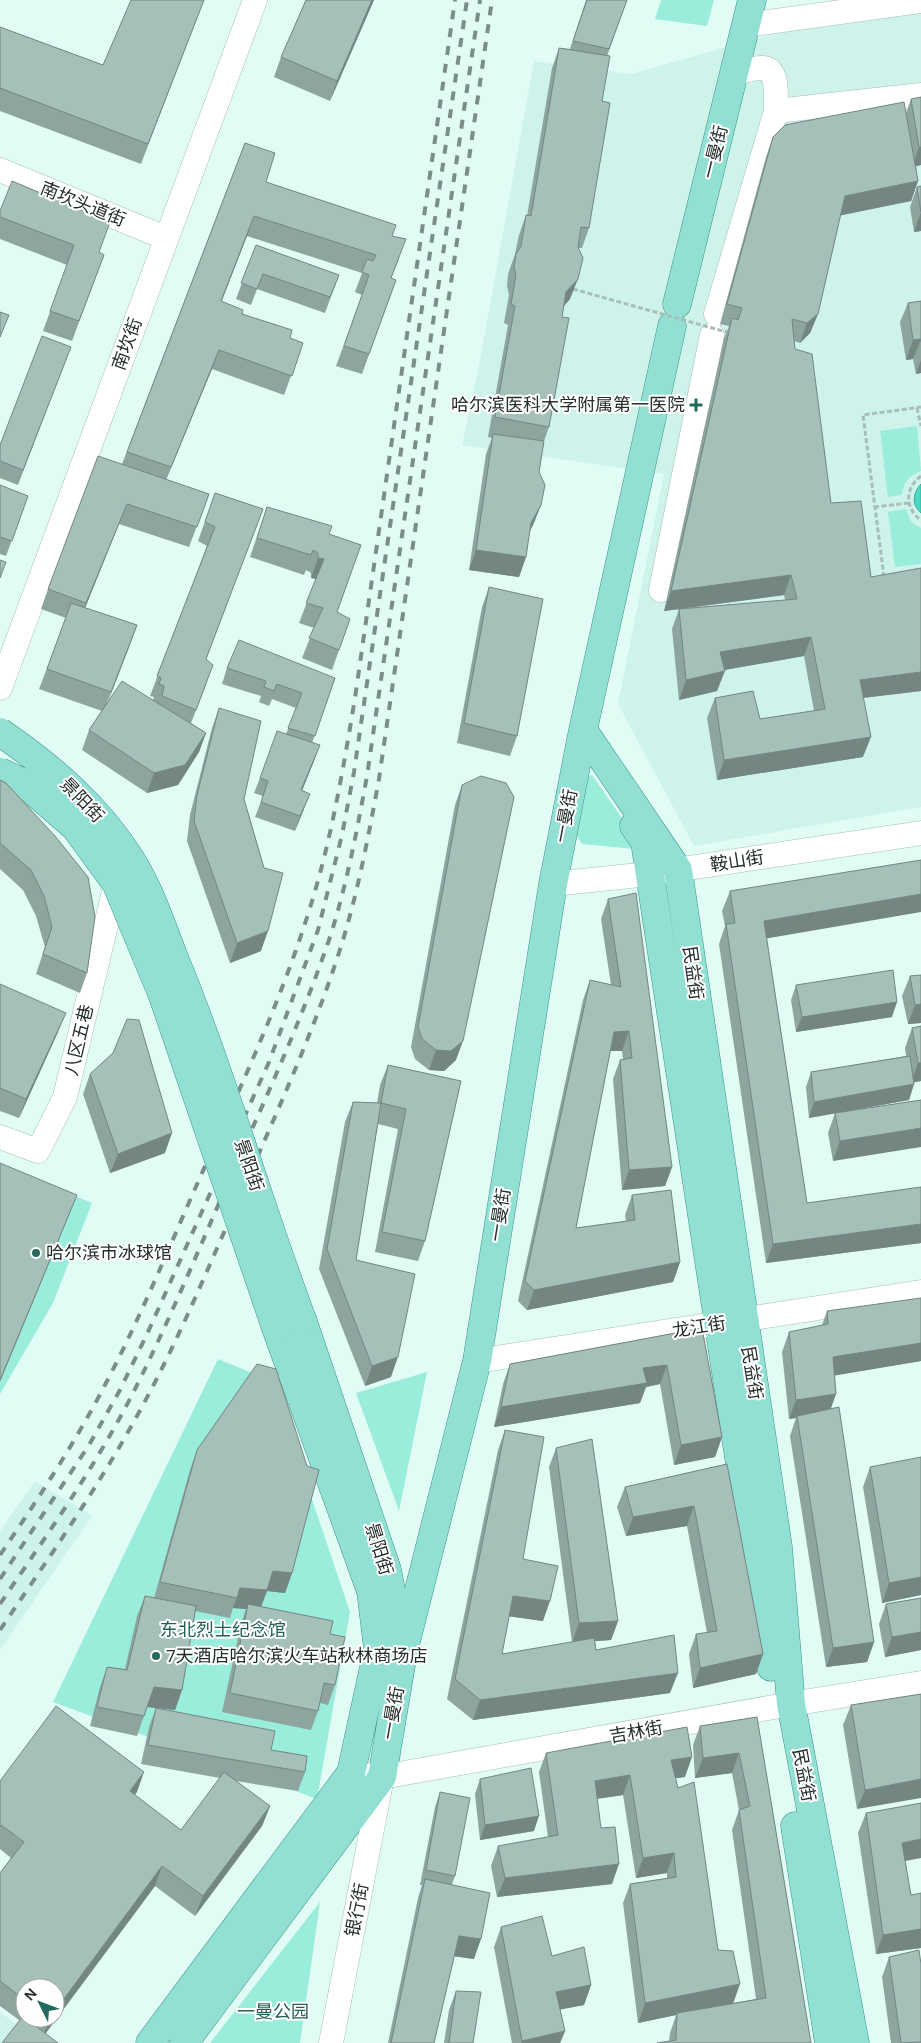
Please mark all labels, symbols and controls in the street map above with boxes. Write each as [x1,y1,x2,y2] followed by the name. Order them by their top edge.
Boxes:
[697,123,733,181] street label: 一曼街
[37,176,129,232] street label: 南坎头道街
[106,315,148,373] street label: 南坎街
[451,393,685,417] place label: 哈尔滨医科大学附属第一医院
[689,398,703,412] marker: 哈尔滨医科大学附属第一医院
[55,772,109,828] street label: 景阳街
[549,787,583,845] street label: 一曼街
[708,845,766,877] street label: 鞍山街
[677,945,709,1001] street label: 民益街
[59,1002,99,1078] street label: 八区五巷
[229,1136,269,1194] street label: 景阳街
[484,1186,516,1244] street label: 一曼街
[46,1241,172,1265] place label: 哈尔滨市冰球馆
[30,1247,42,1259] marker: 哈尔滨市冰球馆
[670,1311,728,1343] street label: 龙江街
[736,1344,768,1402] street label: 民益街
[360,1520,398,1578] street label: 景阳街
[160,1618,286,1642] park label: 东北烈士纪念馆
[166,1644,428,1668] place label: 7天酒店哈尔滨火车站秋林商场店
[150,1650,162,1662] marker: 7天酒店哈尔滨火车站秋林商场店
[376,1684,410,1742] street label: 一曼街
[607,1715,665,1749] street label: 吉林街
[787,1746,821,1804] street label: 民益街
[340,1881,374,1939] street label: 银行街
[15,1978,65,2028] north arrow
[20,1984,40,2004] text: N
[237,2000,309,2024] park label: 一曼公园

